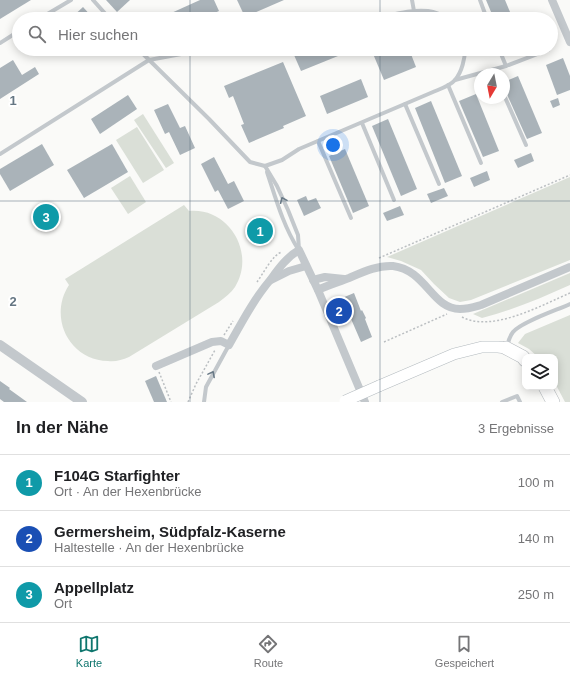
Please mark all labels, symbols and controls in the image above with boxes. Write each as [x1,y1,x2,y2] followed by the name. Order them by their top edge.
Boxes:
[12,12,558,56] search box
[26,23,48,45] icon: search
[58,26,138,43] text: Hier suchen
[474,68,510,104] north arrow
[9,93,17,108] text: 1
[323,135,343,155] your location
[280,196,288,204] one-way arrow
[33,202,59,232] pin: 3
[247,216,273,246] pin: 1
[9,294,17,309] text: 2
[326,296,352,326] pin: 2
[522,354,558,390] map controls
[522,354,558,390] button: layers
[208,371,215,379] one-way arrow
[16,418,109,437] text: In der Nähe
[478,421,554,436] text: 3 Ergebnisse
[54,467,180,484] text: F104G Starfighter
[25,475,33,490] text: 1
[518,475,554,490] text: 100 m
[54,484,201,499] text: Ort · An der Hexenbrücke
[54,523,286,540] text: Germersheim, Südpfalz-Kaserne
[25,531,33,546] text: 2
[518,531,554,546] text: 140 m
[54,540,244,555] text: Haltestelle · An der Hexenbrücke
[54,579,134,596] text: Appellplatz
[25,587,33,602] text: 3
[518,587,554,602] text: 250 m
[54,596,72,611] text: Ort
[76,633,102,669] tab: Karte
[254,633,283,669] tab: Route
[435,633,494,669] tab: Gespeichert

